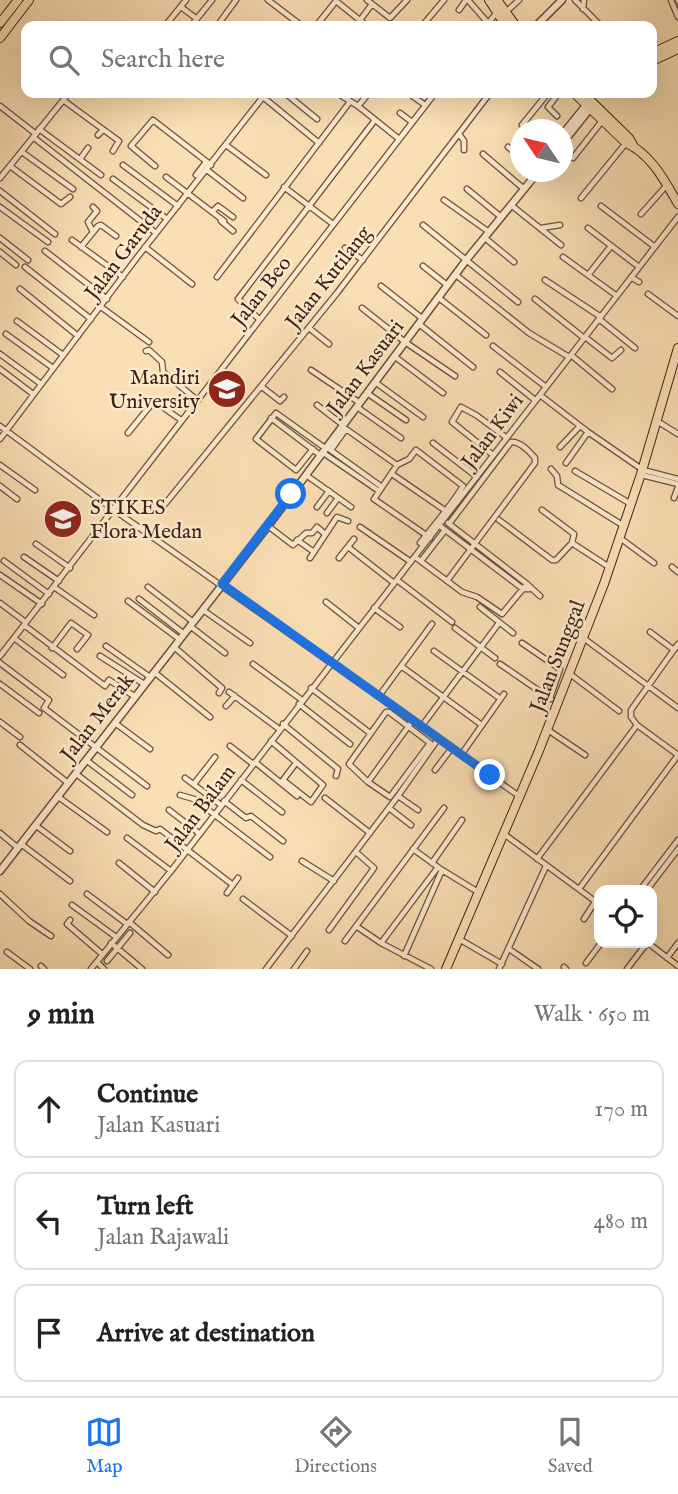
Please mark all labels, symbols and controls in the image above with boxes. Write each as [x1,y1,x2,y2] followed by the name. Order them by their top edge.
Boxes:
[21,21,657,98] search box
[45,41,83,79] icon: search
[101,43,225,76] text: Search here
[510,119,573,182] north arrow
[78,199,169,307] street label: Jalan Garuda
[279,220,378,337] street label: Jalan Kutilang
[225,251,298,334] street label: Jalan Beo
[320,315,411,423] street label: Jalan Kasuari
[109,365,201,416] place label: Mandiri University
[206,368,248,410] school or university icon: Mandiri University
[455,389,530,477] street label: Jalan Kiwi
[275,478,306,509] route start
[90,495,202,546] place label: STIKES Flora Medan
[42,498,84,540] school or university icon: STIKES Flora Medan
[524,596,592,718] street label: Jalan Sunggal
[54,668,142,769] street label: Jalan Merak
[474,759,505,790] route end
[159,760,243,859] street label: Jalan Balam
[594,885,657,948] map controls
[594,885,657,948] button: locate
[28,996,95,1034] text: 9 min
[534,1000,650,1029] text: Walk · 650 m
[97,1078,198,1111] text: Continue
[30,1090,68,1128] icon: ahead
[595,1095,648,1124] text: 170 m
[97,1111,220,1140] text: Jalan Kasuari
[97,1190,194,1223] text: Turn left
[30,1202,68,1240] icon: left
[594,1207,648,1236] text: 480 m
[97,1223,229,1252] text: Jalan Rajawali
[30,1314,68,1352] icon: arrive
[97,1317,315,1350] text: Arrive at destination
[85,1413,123,1479] tab: Map
[294,1413,377,1479] tab: Directions
[548,1413,593,1479] tab: Saved

